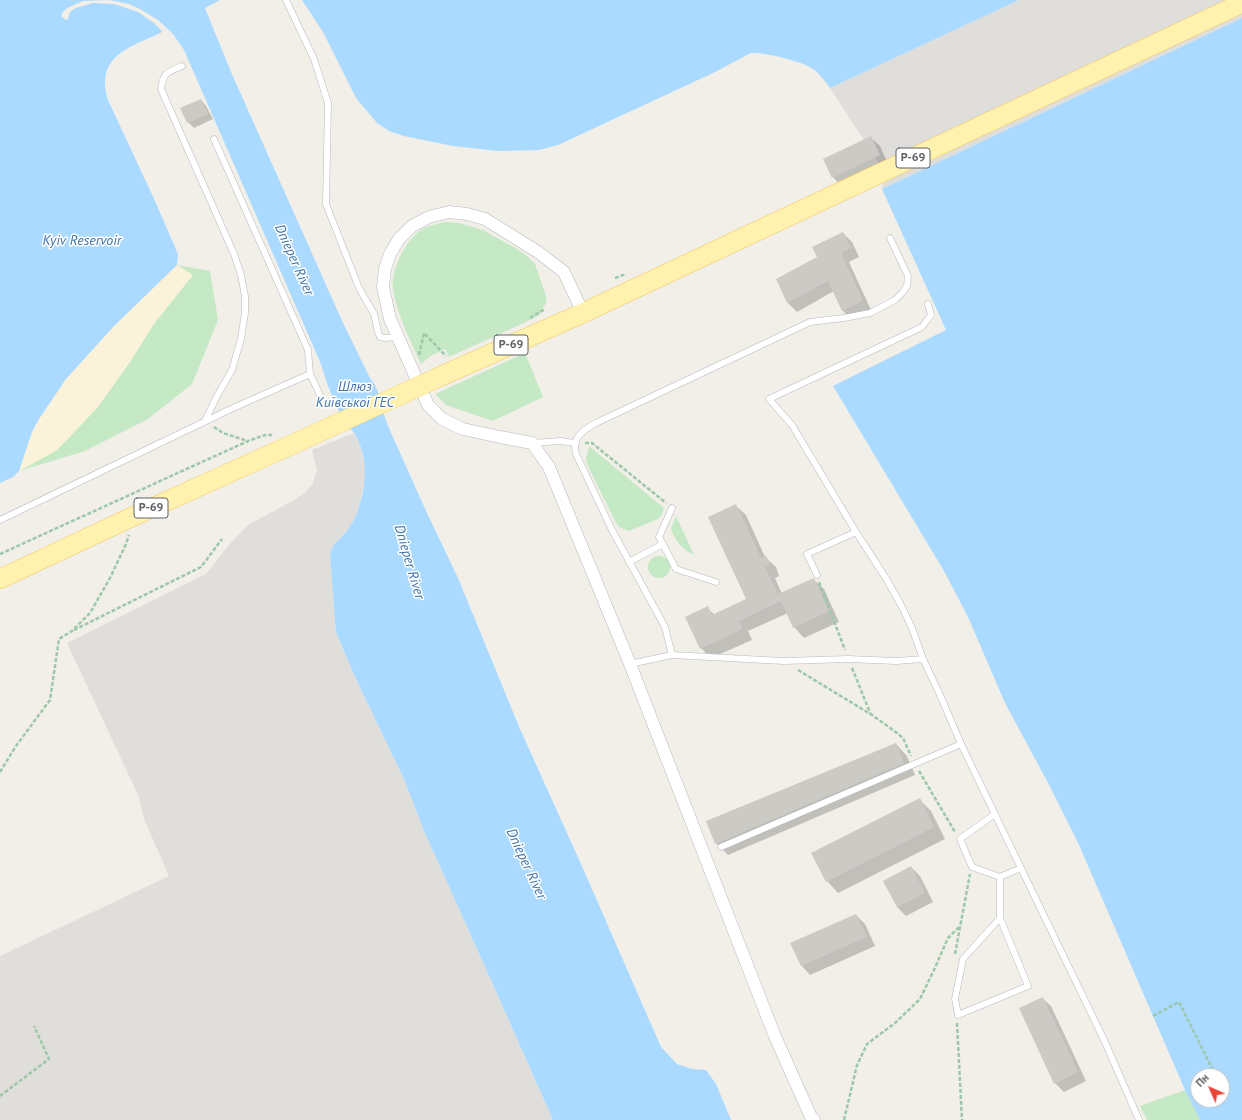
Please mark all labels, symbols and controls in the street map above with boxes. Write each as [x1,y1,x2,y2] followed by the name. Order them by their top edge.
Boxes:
[896,148,930,168] road number: Р-69
[271,222,317,298] water label: Dnieper River
[43,233,121,249] water label: Kyiv Reservoir
[494,335,528,355] road number: Р-69
[316,379,394,412] water label: Шлюз Київської ГЕС
[134,498,168,518] road number: Р-69
[390,523,428,601] water label: Dnieper River
[502,826,550,902] water label: Dnieper River
[1190,1068,1230,1108] north arrow
[1193,1071,1212,1090] text: Пн

